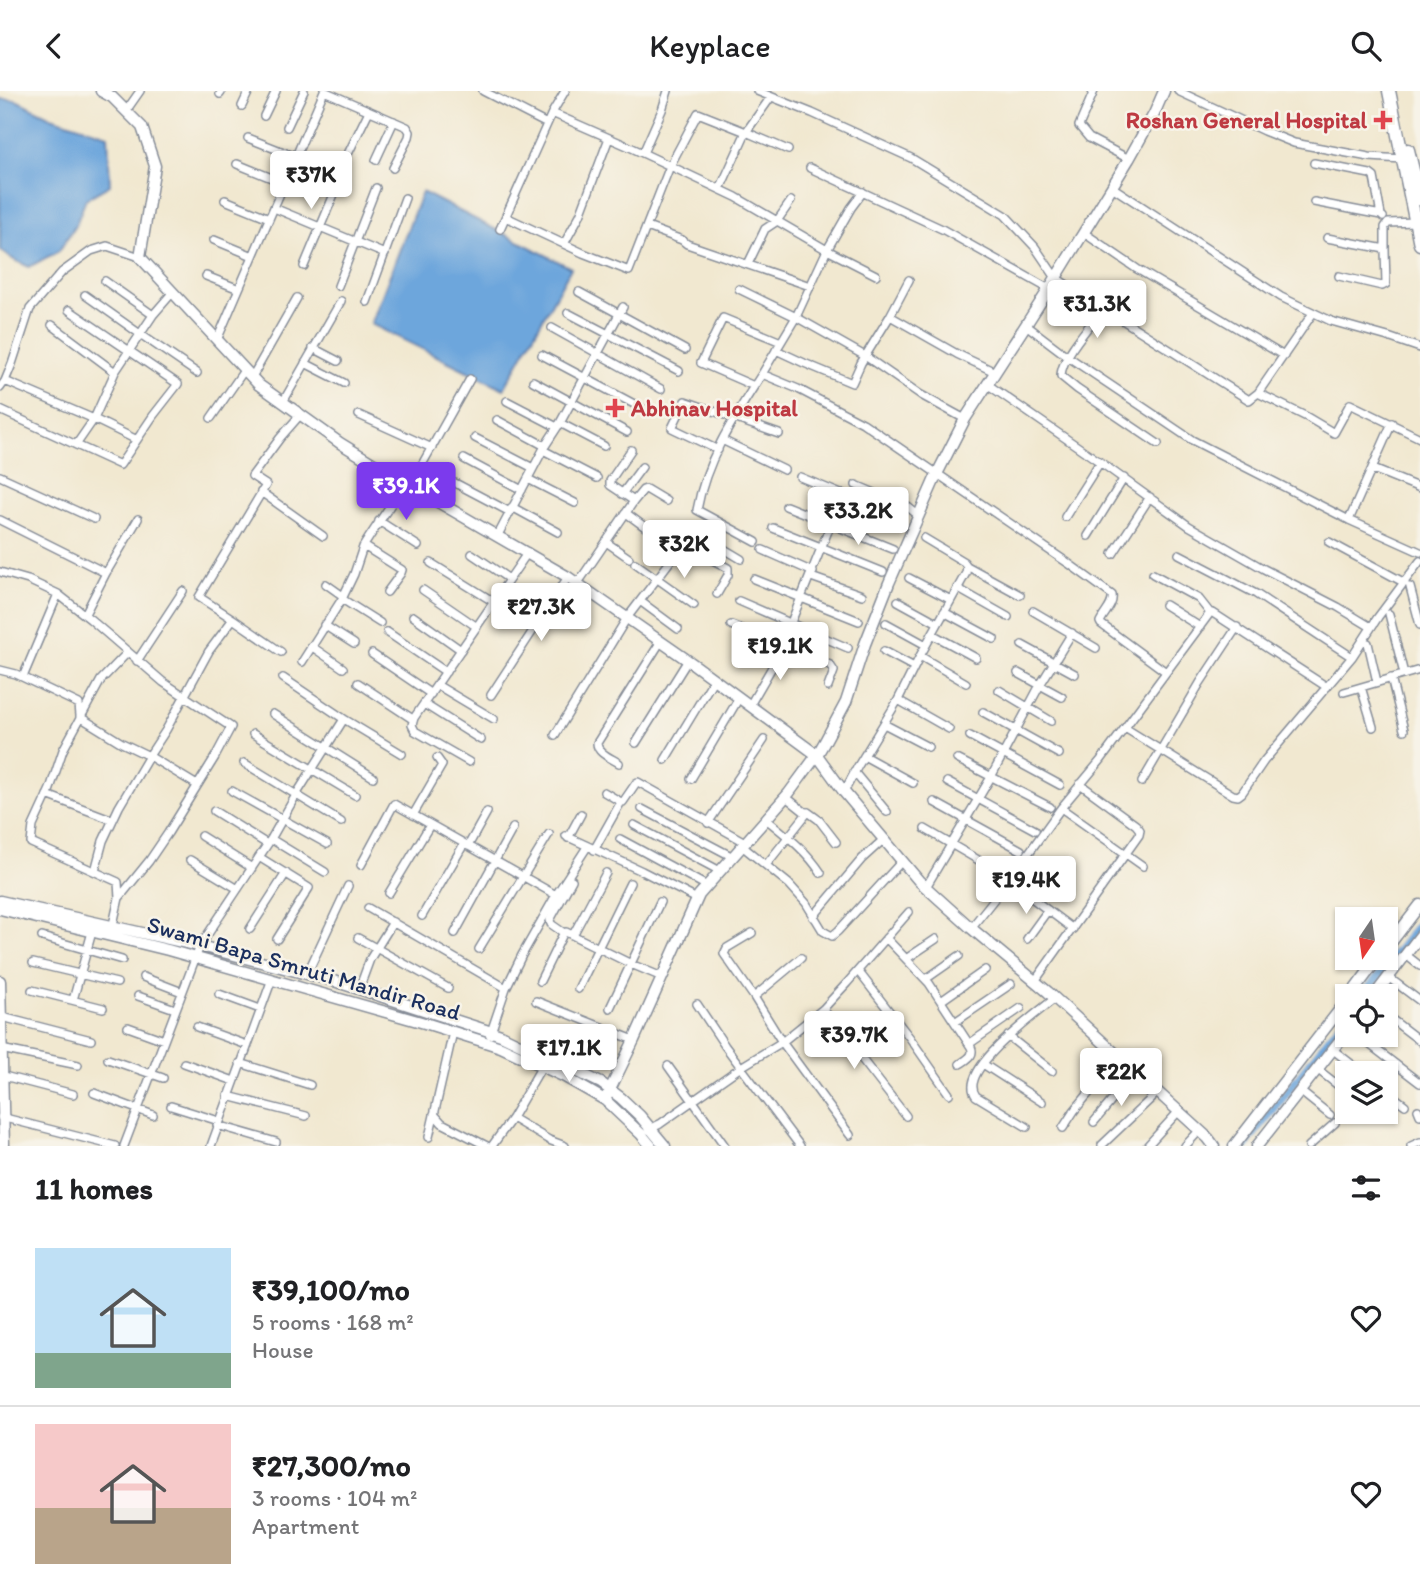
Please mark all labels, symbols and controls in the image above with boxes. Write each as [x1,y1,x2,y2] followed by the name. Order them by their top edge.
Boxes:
[35,27,73,65] icon: back
[649,27,771,65] text: Keyplace
[1347,27,1385,65] icon: search
[1126,106,1367,134] place label: Roshan General Hospital
[1373,110,1393,130] marker: Roshan General Hospital
[270,151,352,211] pin: ₹37K
[286,160,336,188] text: ₹37K
[1040,281,1154,340] pin: ₹31.3K
[1063,289,1131,317] text: ₹31.3K
[630,394,798,422] place label: Abhinav Hospital
[605,398,625,418] marker: Abhinav Hospital
[349,463,463,522] pin: ₹39.1K
[373,471,439,499] text: ₹39.1K
[801,487,915,547] pin: ₹33.2K
[824,496,892,524] text: ₹33.2K
[643,521,725,580] pin: ₹32K
[659,529,709,557] text: ₹32K
[484,583,598,643] pin: ₹27.3K
[507,592,575,620] text: ₹27.3K
[723,623,837,682] pin: ₹19.1K
[748,631,812,659] text: ₹19.1K
[969,857,1083,916] pin: ₹19.4K
[992,865,1060,893] text: ₹19.4K
[1335,907,1398,969] north arrow
[1335,907,1398,1124] map controls
[144,910,464,1026] street label: Swami Bapa Smruti Mandir Road
[1335,984,1398,1047] button: locate
[797,1011,911,1071] pin: ₹39.7K
[820,1020,888,1048] text: ₹39.7K
[512,1025,626,1084] pin: ₹17.1K
[537,1033,601,1061] text: ₹17.1K
[1080,1049,1162,1108] pin: ₹22K
[1096,1057,1146,1085] text: ₹22K
[1335,1061,1398,1124] button: layers
[1347,1169,1385,1207] icon: filters
[35,1170,153,1207] text: 11 homes
[252,1271,410,1308] text: ₹39,100/mo
[91,1276,175,1360] icon: home
[1347,1299,1385,1337] icon: heart
[252,1308,414,1336] text: 5 rooms · 168 m²
[252,1336,314,1364] text: House
[252,1447,411,1484] text: ₹27,300/mo
[91,1452,175,1536] icon: home
[1347,1475,1385,1513] icon: heart
[252,1484,417,1512] text: 3 rooms · 104 m²
[252,1512,359,1540] text: Apartment

